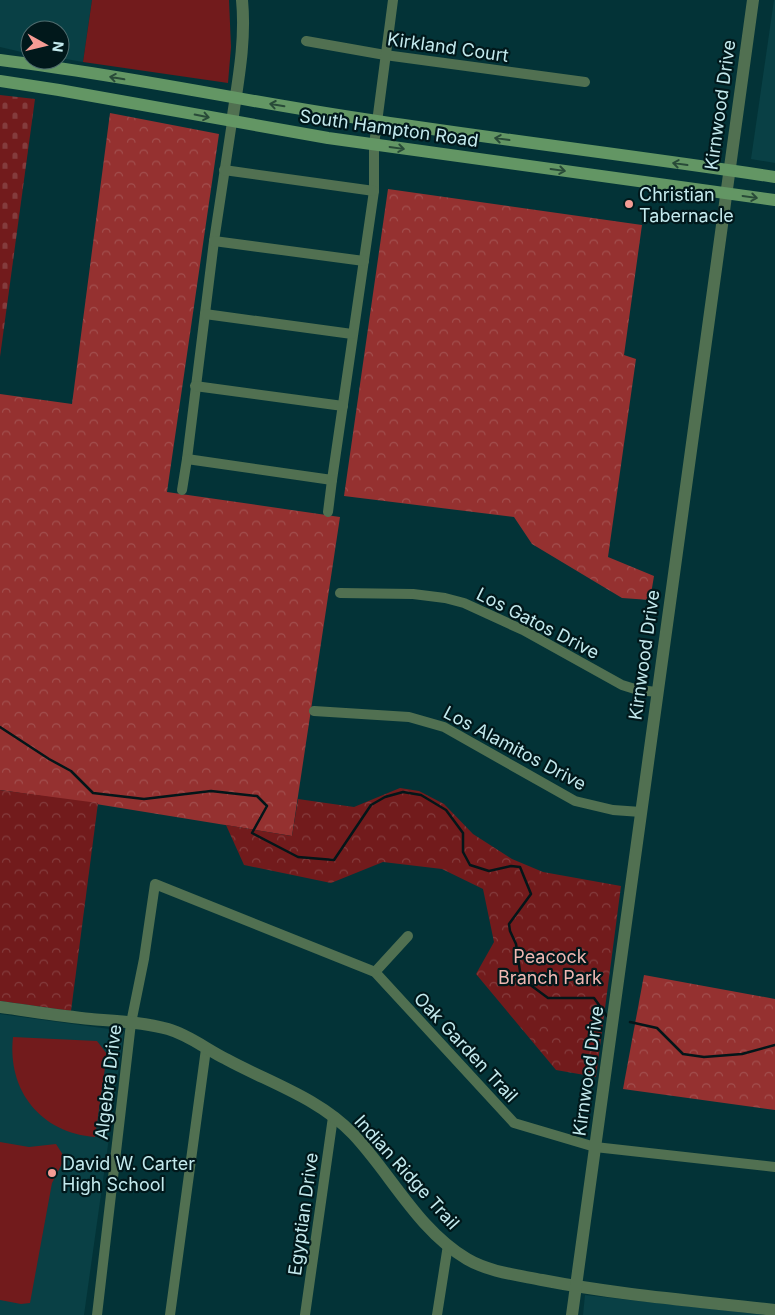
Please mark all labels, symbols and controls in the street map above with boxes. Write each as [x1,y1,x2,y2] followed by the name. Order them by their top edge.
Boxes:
[20,20,70,70] north arrow
[386,28,510,66] street label: Kirkland Court
[700,39,740,171] street label: Kirnwood Drive
[49,40,68,53] text: N
[109,72,125,82] one-way arrow
[270,100,286,110] one-way arrow
[298,105,480,151] street label: South Hampton Road
[194,112,210,121] one-way arrow
[494,134,510,144] one-way arrow
[389,143,405,153] one-way arrow
[672,158,688,168] one-way arrow
[550,165,566,175] one-way arrow
[639,184,734,226] place label: Christian Tabernacle
[742,192,758,202] one-way arrow
[623,198,635,210] marker: Christian Tabernacle
[473,583,603,663] street label: Los Gatos Drive
[624,589,664,721] street label: Kirnwood Drive
[440,702,590,794] street label: Los Alamitos Drive
[498,946,602,988] park label: Peacock Branch Park
[410,988,522,1106] street label: Oak Garden Trail
[568,1005,608,1137] street label: Kirnwood Drive
[91,1023,125,1141] street label: Algebra Drive
[350,1111,464,1233] street label: Indian Ridge Trail
[284,1151,322,1277] street label: Egyptian Drive
[62,1153,195,1195] place label: David W. Carter High School
[46,1167,58,1179] marker: David W. Carter High School

